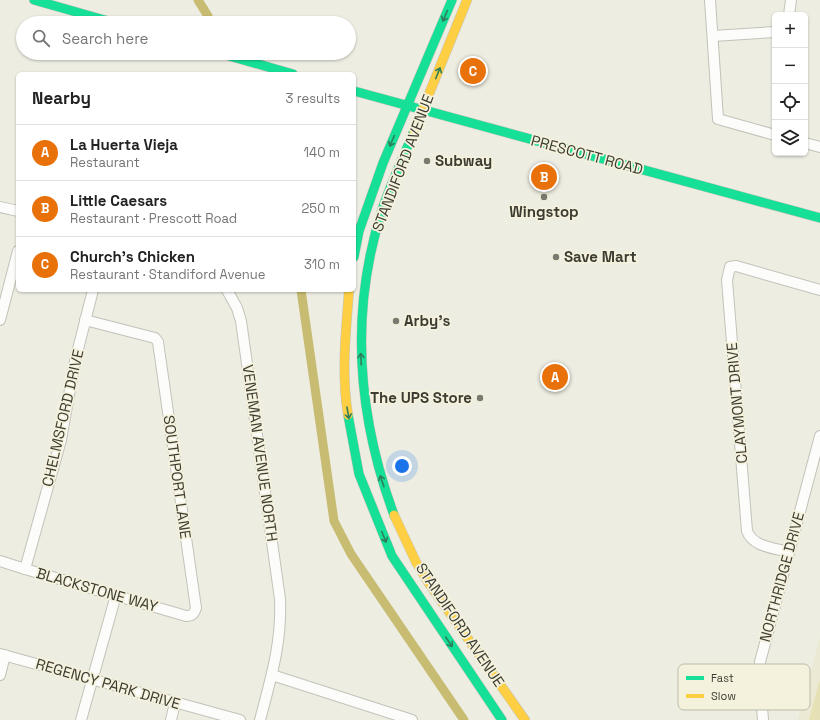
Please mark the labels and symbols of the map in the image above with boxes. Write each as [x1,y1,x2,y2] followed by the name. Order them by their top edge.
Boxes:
[440,10,448,22] one-way arrow
[460,56,486,86] pin: C
[434,68,442,80] one-way arrow
[368,92,437,234] street label: STANDIFORD AVENUE
[529,130,645,179] street label: PRESCOTT ROAD
[388,135,395,147] one-way arrow
[435,151,492,170] place label: Subway
[422,156,432,166] marker: Subway
[531,162,557,192] pin: B
[539,192,549,202] marker: Wingstop
[509,202,579,221] place label: Wingstop
[564,247,637,266] place label: Save Mart
[551,252,561,262] marker: Save Mart
[404,311,451,330] place label: Arby's
[391,316,401,326] marker: Arby's
[722,342,751,464] street label: CLAYMONT DRIVE
[37,347,88,488] street label: CHELMSFORD DRIVE
[357,353,365,366] one-way arrow
[542,362,568,392] pin: A
[239,363,282,543] street label: VENEMAN AVENUE NORTH
[370,388,472,407] place label: The UPS Store
[475,393,485,403] marker: The UPS Store
[344,406,352,419] one-way arrow
[159,414,196,540] street label: SOUTHPORT LANE
[392,456,412,476] your location
[377,476,385,488] one-way arrow
[755,510,808,644] street label: NORTHRIDGE DRIVE
[381,530,389,542] one-way arrow
[412,559,509,690] street label: STANDIFORD AVENUE
[34,563,160,616] street label: BLACKSTONE WAY
[445,636,453,647] one-way arrow
[34,654,183,713] street label: REGENCY PARK DRIVE
[678,664,810,710] legend
[711,671,734,685] text: Fast
[711,689,736,703] text: Slow

